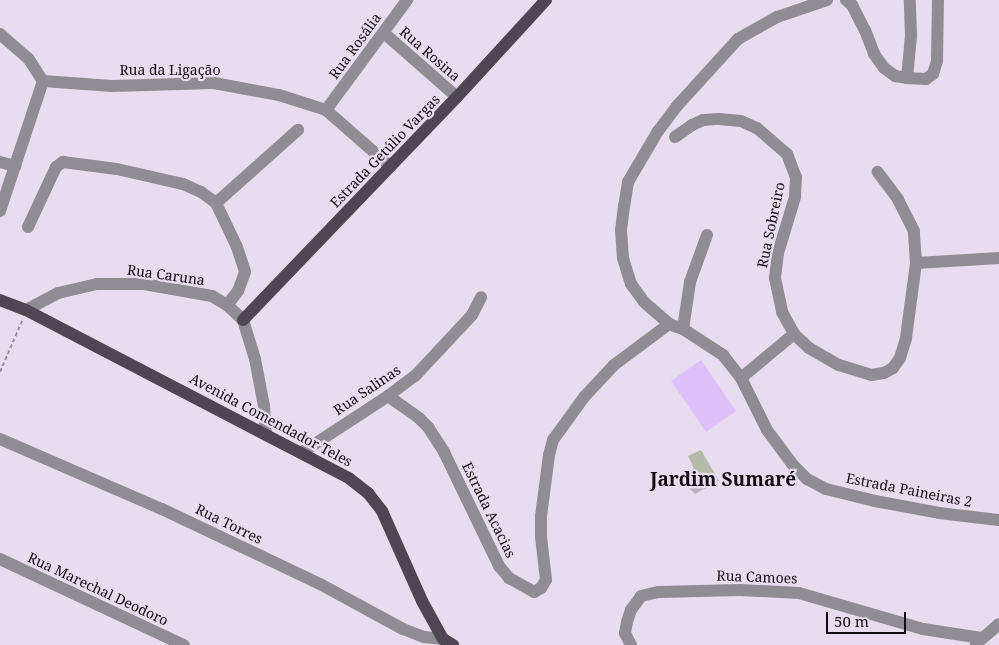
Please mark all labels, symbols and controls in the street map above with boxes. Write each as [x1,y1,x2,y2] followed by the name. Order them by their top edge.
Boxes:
[325,10,385,82] street label: Rua Rosália
[396,23,464,85] street label: Rua Rosina
[119,62,221,78] street label: Rua da Ligação
[327,91,443,211] street label: Estrada Getúlio Vargas
[754,181,788,269] street label: Rua Sobreiro
[126,261,206,289] street label: Rua Caruna
[330,361,404,419] street label: Rua Salinas
[187,370,355,470] street label: Avenida Comendador Teles
[459,459,519,561] street label: Estrada Acacias
[650,469,796,491] district label: Jardim Sumaré
[845,470,973,510] street label: Estrada Paineiras 2
[193,501,265,547] street label: Rua Torres
[25,549,171,629] street label: Rua Marechal Deodoro
[716,567,798,587] street label: Rua Camoes
[829,602,909,634] scale bar
[834,611,869,631] text: 50 m

